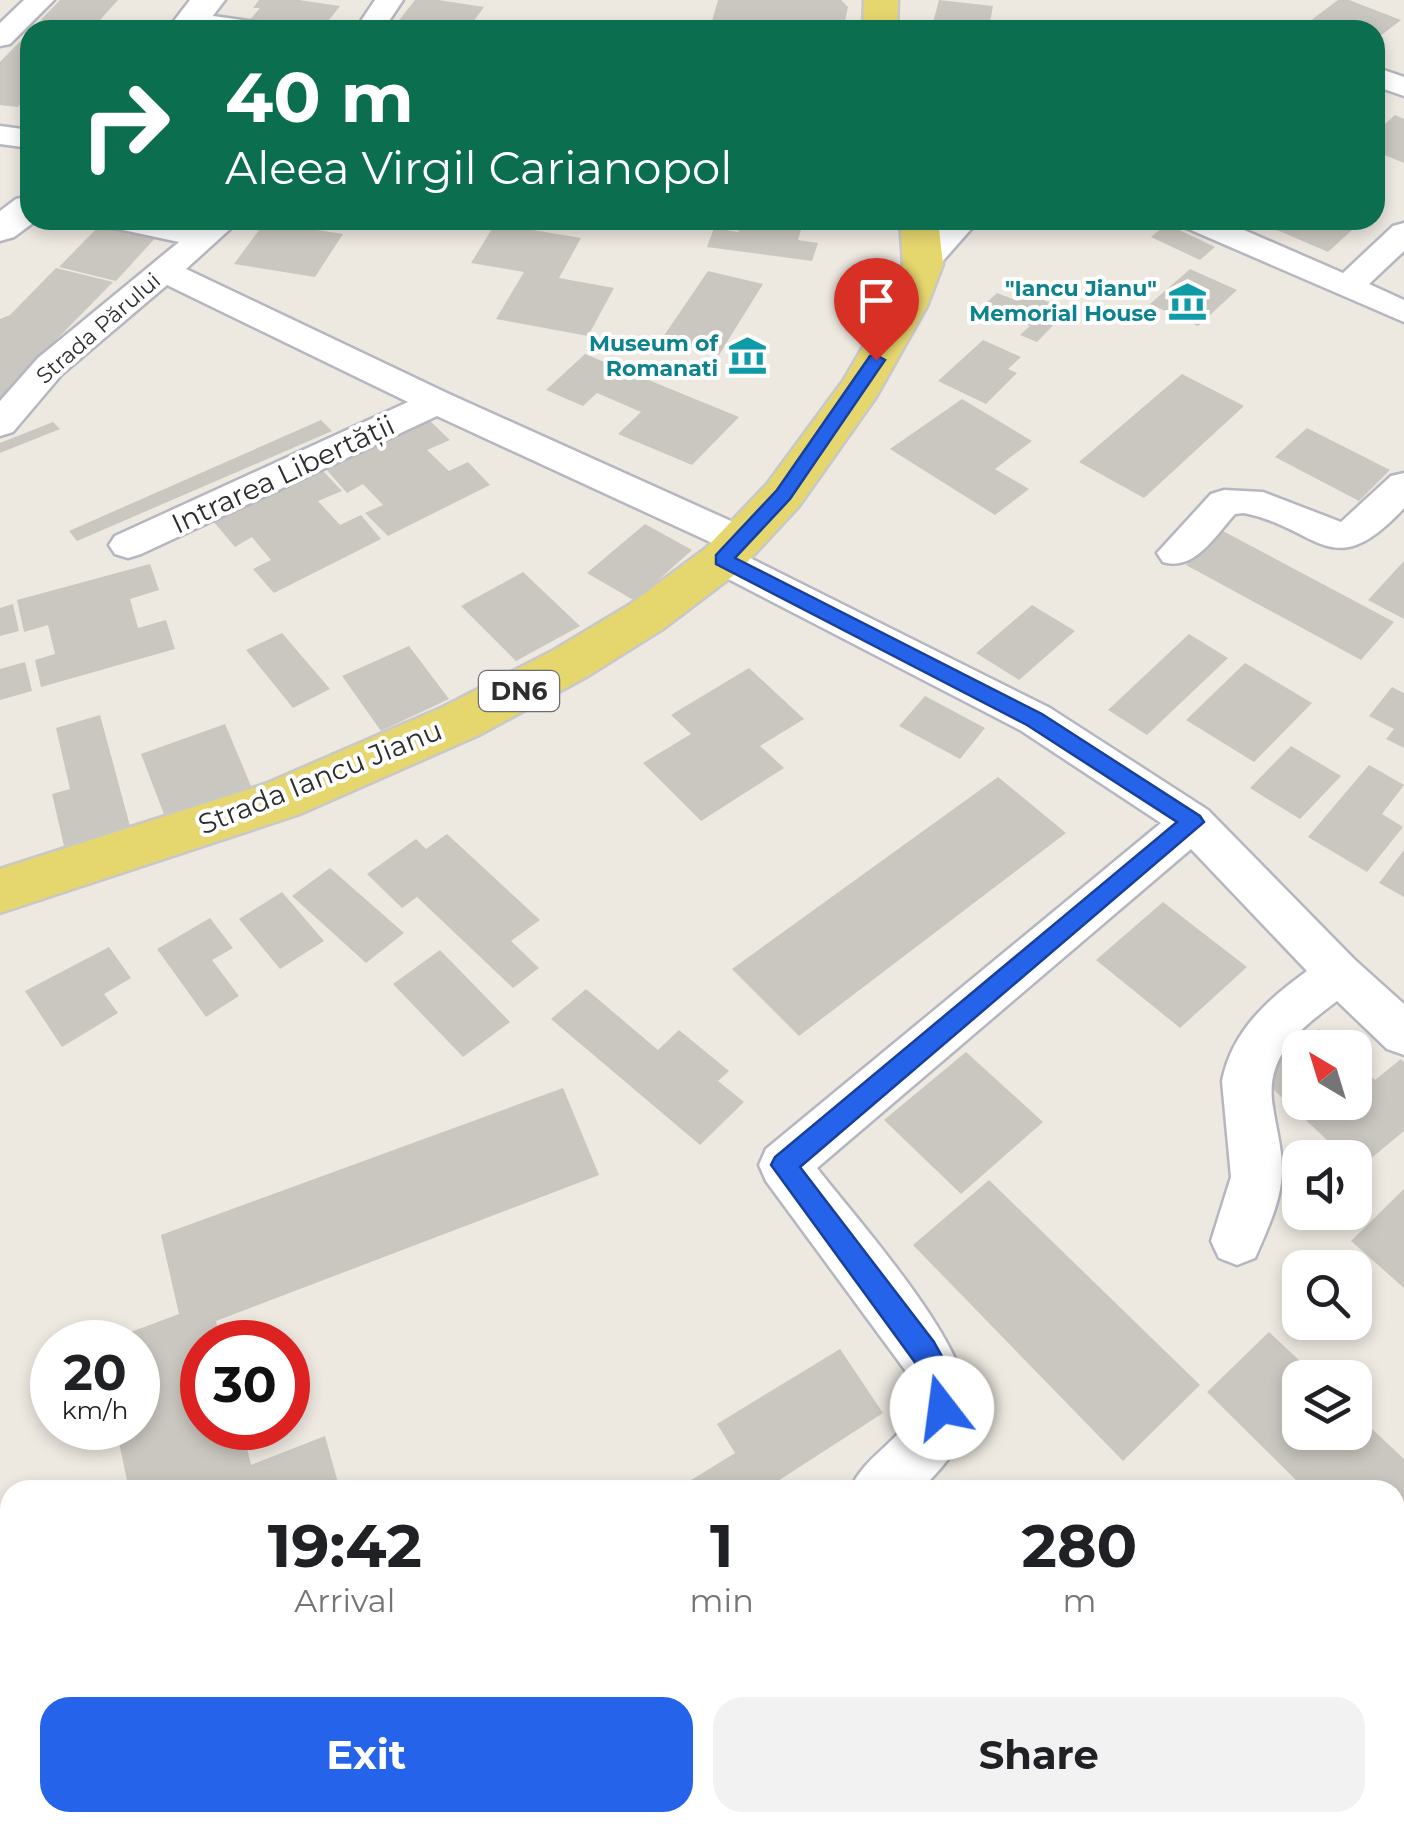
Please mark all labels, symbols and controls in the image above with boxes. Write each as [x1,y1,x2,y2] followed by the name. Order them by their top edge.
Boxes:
[225,54,414,140] text: 40 m
[60,60,190,190] icon: right
[225,140,732,195] text: Aleea Virgil Carianopol
[834,258,919,361] pin
[31,267,166,390] street label: Strada Părului
[849,273,904,328] icon: arrive
[969,275,1157,327] place label: "Iancu Jianu" Memorial House
[1166,280,1208,322] museum icon: "Iancu Jianu" Memorial House
[589,330,719,382] place label: Museum of Romanati
[727,335,769,377] museum icon: Museum of Romanati
[166,407,400,541] street label: Intrarea Libertății
[479,671,559,711] road number: DN6
[193,713,447,841] street label: Strada Iancu Jianu
[1282,1030,1372,1120] north arrow
[1282,1030,1372,1450] map controls
[1282,1140,1372,1230] button: sound
[1282,1250,1372,1340] button: search
[180,1320,310,1450] speed limit sign: 30
[63,1342,127,1403] text: 20
[890,1356,994,1460] position arrow
[1282,1360,1372,1450] button: layers
[62,1395,128,1425] text: km/h
[268,1509,422,1582] text: 19:42
[710,1509,733,1582] text: 1
[1022,1509,1137,1582] text: 280
[294,1581,395,1620] text: Arrival
[690,1581,754,1620] text: min
[1062,1581,1096,1620] text: m
[40,1697,693,1812] button: Exit
[713,1697,1365,1812] button: Share

